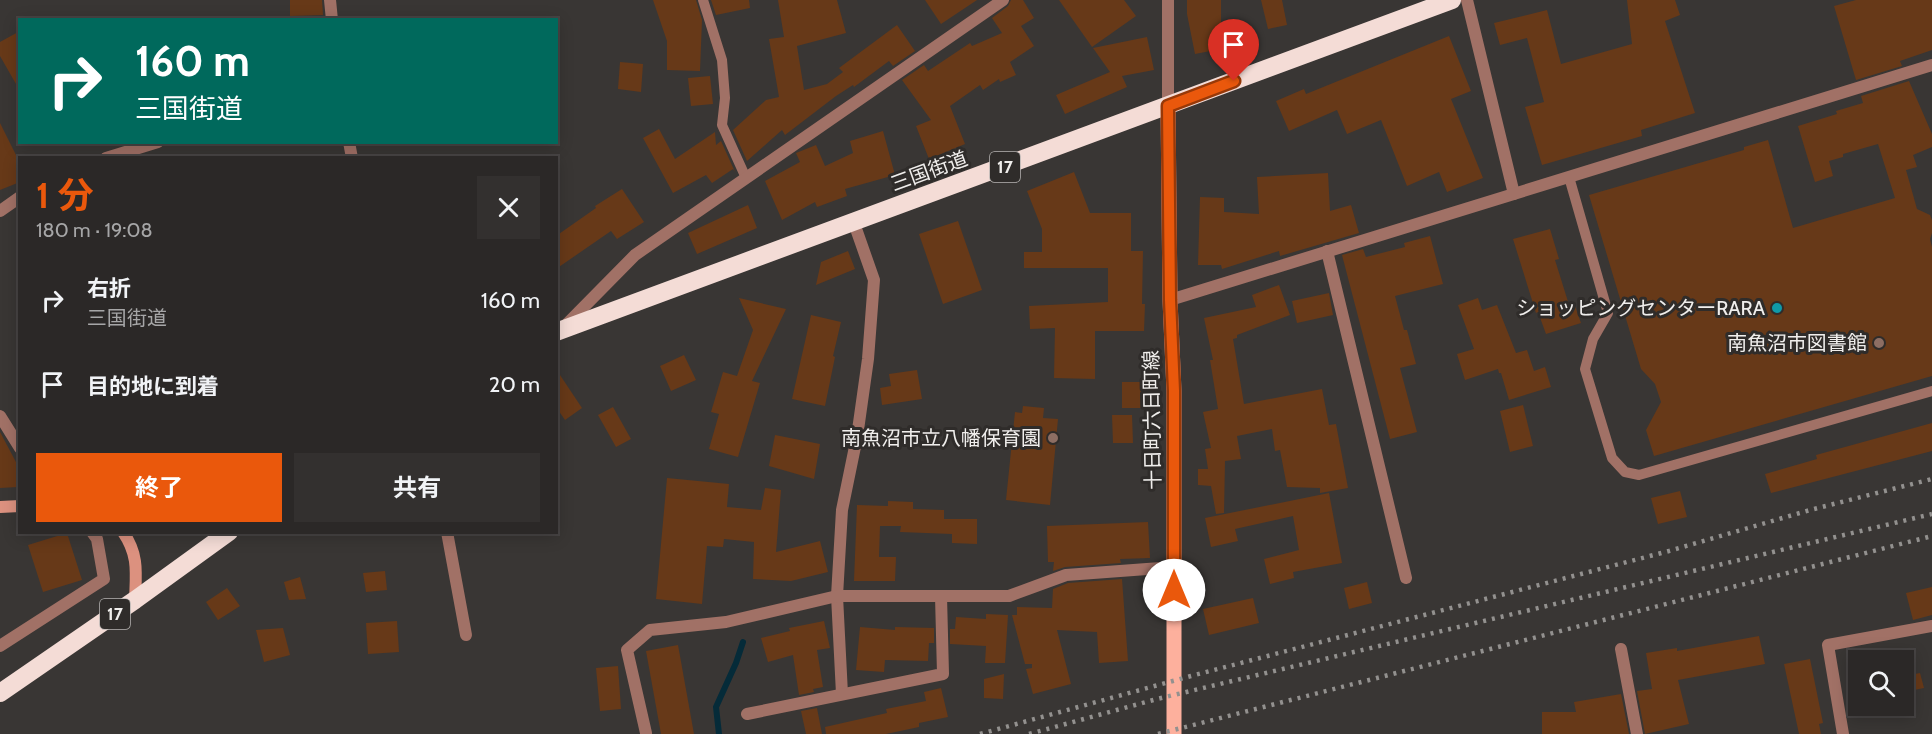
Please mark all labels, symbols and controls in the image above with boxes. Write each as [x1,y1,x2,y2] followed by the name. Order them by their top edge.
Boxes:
[1208,19,1259,81] pin
[1217,28,1250,61] icon: arrive
[135,35,250,87] text: 160 m
[36,42,114,120] icon: right
[135,92,243,125] text: 三国街道
[887,146,971,196] street label: 三国街道
[990,152,1020,182] road number: 17
[36,173,93,217] text: 1 分
[477,176,540,239] button: close
[36,218,153,242] text: 180 m · 19:08
[87,275,131,302] text: 右折
[36,284,69,317] icon: right
[481,287,540,314] text: 160 m
[1516,296,1766,320] place label: ショッピングセンターRARA
[1770,301,1784,315] marker: ショッピングセンターRARA
[87,306,167,330] text: 三国街道
[1727,331,1867,355] place label: 南魚沼市図書館
[1872,336,1886,350] marker: 南魚沼市図書館
[1139,350,1165,490] street label: 十日町六日町線
[36,368,69,401] icon: arrive
[489,371,540,398] text: 20 m
[87,373,219,400] text: 目的地に到着
[841,426,1041,450] place label: 南魚沼市立八幡保育園
[1046,431,1060,445] marker: 南魚沼市立八幡保育園
[36,453,282,522] button: 終了
[294,453,540,522] button: 共有
[1142,558,1206,622] position arrow
[100,599,130,629] road number: 17
[1848,650,1914,716] map controls
[1848,650,1914,716] button: search

